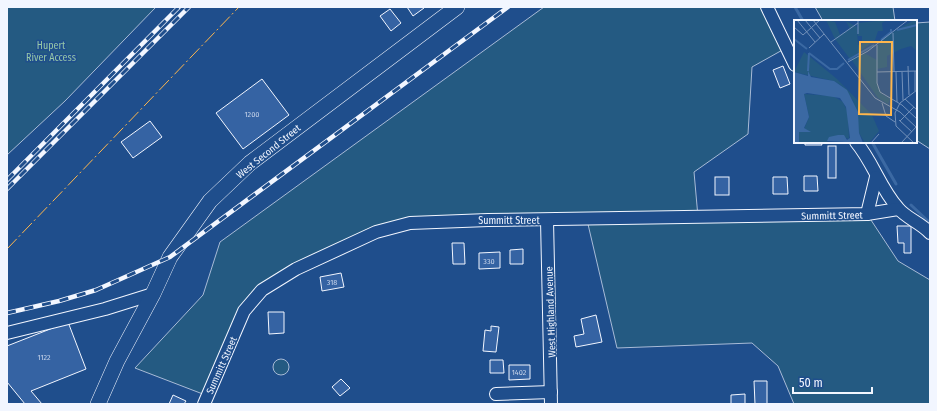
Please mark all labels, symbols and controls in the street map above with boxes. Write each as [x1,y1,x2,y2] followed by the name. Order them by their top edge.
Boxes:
[794,20,917,143] inset map
[26,40,76,64] park label: Hupert River Access
[245,110,259,119] house number: 1200
[234,122,304,181] street label: West Second Street
[801,209,864,223] street label: Summitt Street
[478,215,541,227] street label: Summitt Street
[483,257,495,266] house number: 330
[543,266,559,358] street label: West Highland Avenue
[327,278,337,287] house number: 318
[204,334,240,396] street label: Summitt Street
[37,353,51,362] house number: 1122
[512,368,527,377] house number: 1402
[793,369,872,395] scale bar
[799,376,823,390] text: 50 m

